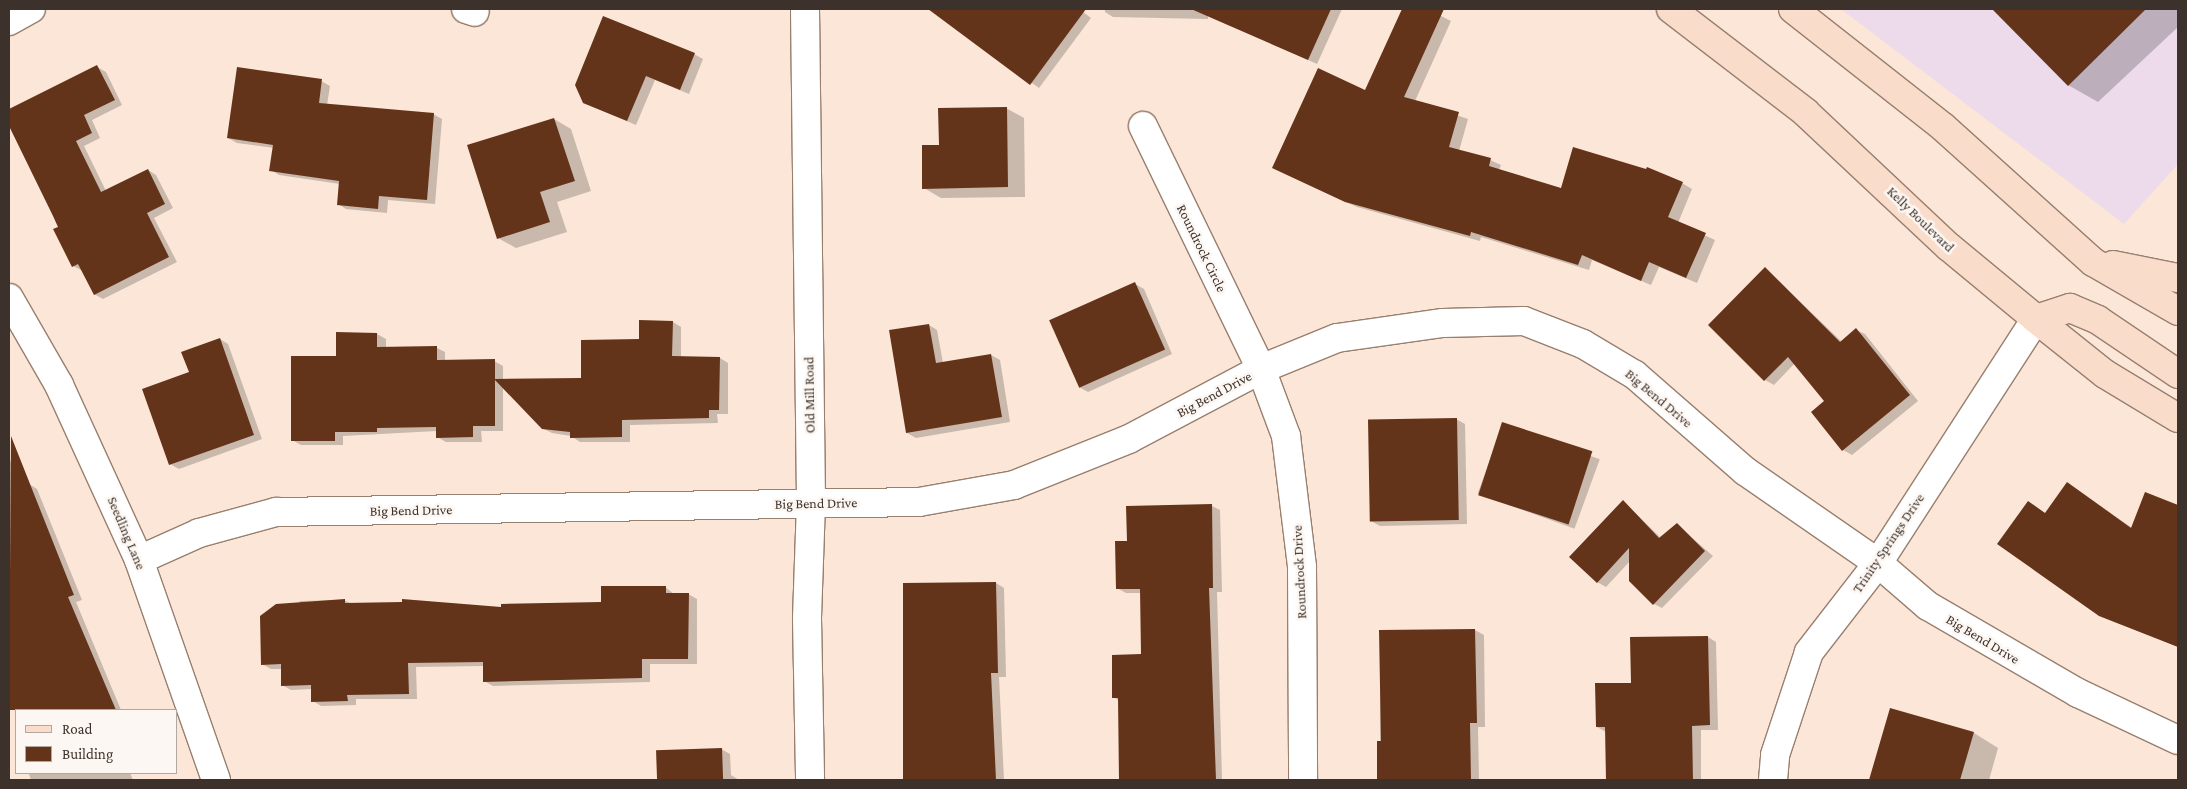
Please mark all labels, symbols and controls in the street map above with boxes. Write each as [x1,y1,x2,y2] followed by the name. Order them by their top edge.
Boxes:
[1884,183,1958,255] street label: Kelly Boulevard
[1173,201,1231,295] street label: Roundrock Circle
[800,357,818,433] street label: Old Mill Road
[1622,365,1696,431] street label: Big Bend Drive
[1174,367,1254,421] street label: Big Bend Drive
[1848,490,1928,596] street label: Trinity Springs Drive
[104,494,150,572] street label: Seedling Lane
[775,494,857,512] street label: Big Bend Drive
[370,501,452,519] street label: Big Bend Drive
[1288,525,1310,619] street label: Roundrock Drive
[1943,611,2023,667] street label: Big Bend Drive
[15,709,178,774] legend
[62,721,92,737] text: Road
[62,746,113,762] text: Building

